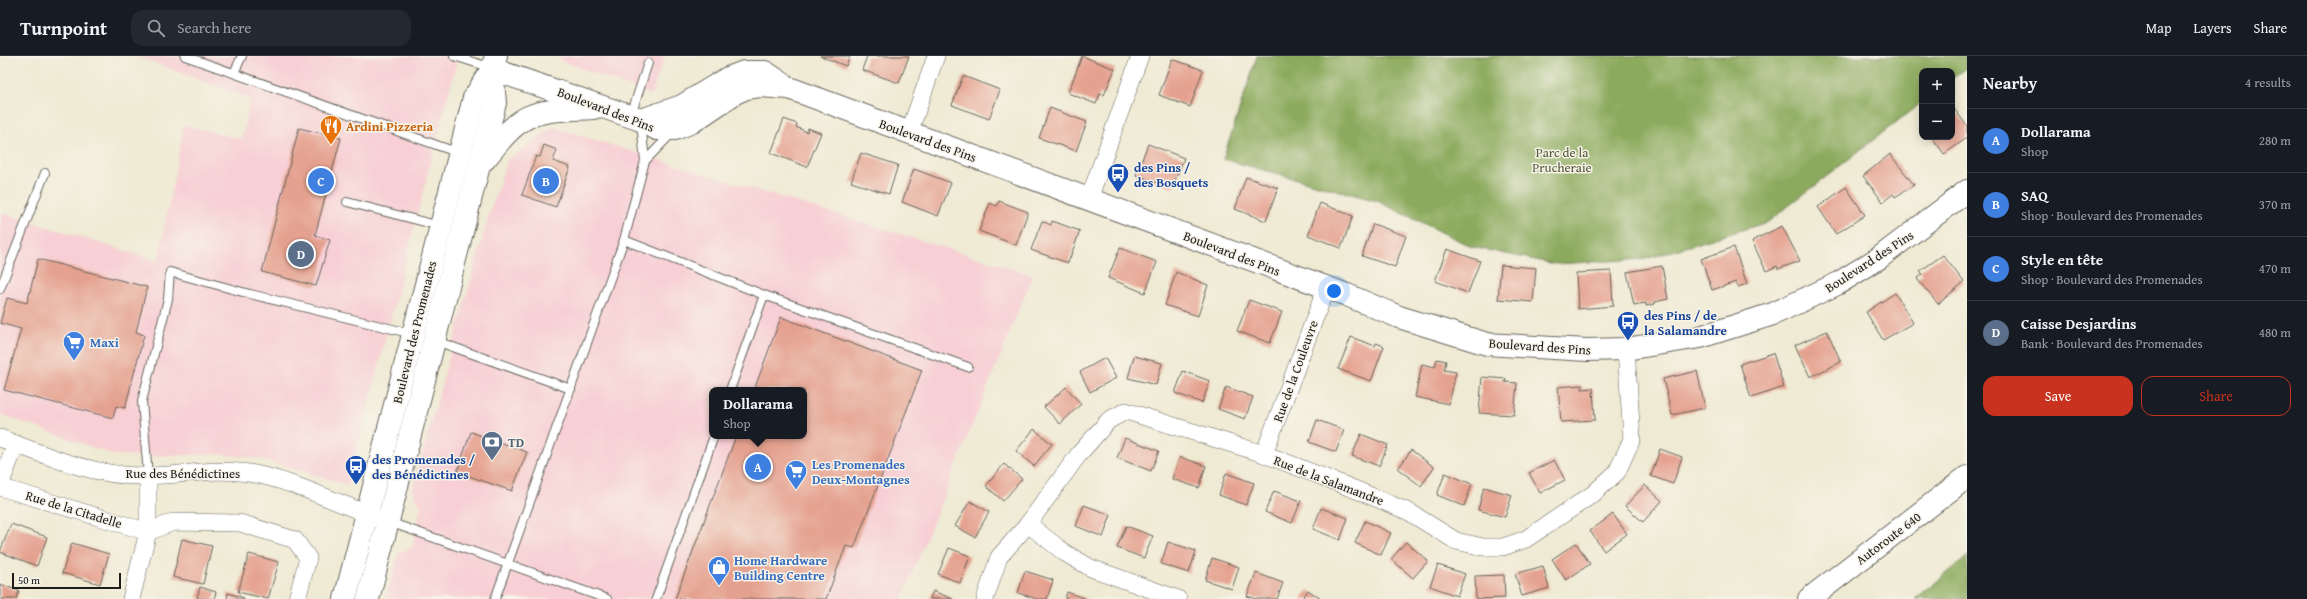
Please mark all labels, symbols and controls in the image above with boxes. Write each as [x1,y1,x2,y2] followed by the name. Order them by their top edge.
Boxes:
[131,10,411,46] search box
[20,14,107,42] text: Turnpoint
[145,17,167,39] icon: search
[177,17,251,38] text: Search here
[2146,18,2172,38] text: Map
[2194,18,2232,38] text: Layers
[2254,18,2287,38] text: Share
[1919,68,1955,140] map controls
[1919,68,1955,104] button: +
[1983,70,2037,95] text: Nearby
[2245,73,2291,92] text: 4 results
[555,82,657,137] street label: Boulevard des Pins
[1919,104,1955,140] button: −
[318,113,344,146] restaurant icon: Ardini Pizzeria
[876,114,979,167] street label: Boulevard des Pins
[346,117,434,136] place label: Ardini Pizzeria
[2021,121,2091,142] text: Dollarama
[1992,131,2000,150] text: A
[2259,131,2291,150] text: 280 m
[2021,142,2048,161] text: Shop
[1532,143,1592,177] park label: Parc de la Prucheraie
[1134,158,1209,192] place label: des Pins / des Bosquets
[1105,161,1131,194] bus stop icon: des Pins / des Bosquets
[308,166,334,196] pin: C
[533,166,559,196] pin: B
[2021,185,2048,206] text: SAQ
[1992,195,2000,214] text: B
[2259,195,2291,214] text: 370 m
[2021,206,2203,225] text: Shop · Boulevard des Promenades
[1181,226,1283,281] street label: Boulevard des Pins
[1821,226,1917,297] street label: Boulevard des Pins
[288,239,314,269] pin: D
[2021,249,2103,270] text: Style en tête
[388,259,441,405] street label: Boulevard des Promenades
[1992,259,2000,278] text: C
[2259,259,2291,278] text: 470 m
[2021,270,2203,289] text: Shop · Boulevard des Promenades
[1324,281,1344,301] your location
[1644,306,1727,340] place label: des Pins / de la Salamandre
[1615,309,1641,342] bus stop icon: des Pins / de la Salamandre
[2021,313,2136,334] text: Caisse Desjardins
[1268,318,1323,425] street label: Rue de la Couleuvre
[1992,323,2000,342] text: D
[2259,323,2291,342] text: 480 m
[61,329,87,362] supermarket icon: Maxi
[90,333,119,352] place label: Maxi
[1488,333,1592,360] street label: Boulevard des Pins
[2021,334,2203,353] text: Bank · Boulevard des Promenades
[1983,376,2133,416] button: Save
[2141,376,2291,416] button: Share
[709,387,807,439] popup
[723,393,793,414] text: Dollarama
[723,414,750,433] text: Shop
[479,429,505,462] bank icon: TD
[508,433,524,452] place label: TD
[372,450,476,484] place label: des Promenades / des Bénédictines
[1271,451,1387,510] street label: Rue de la Salamandre
[745,452,771,482] pin: A
[343,453,369,486] bus stop icon: des Promenades / des Bénédictines
[812,455,910,489] place label: Les Promenades Deux-Montagnes
[783,458,809,491] supermarket icon: Les Promenades Deux-Montagnes
[126,464,240,483] street label: Rue des Bénédictines
[23,486,124,533] street label: Rue de la Citadelle
[1852,508,1925,569] street label: Autoroute 640
[734,551,827,585] place label: Home Hardware Building Centre
[706,554,732,587] shop icon: Home Hardware Building Centre
[12,571,121,590] scale bar
[18,572,40,588] text: 50 m

